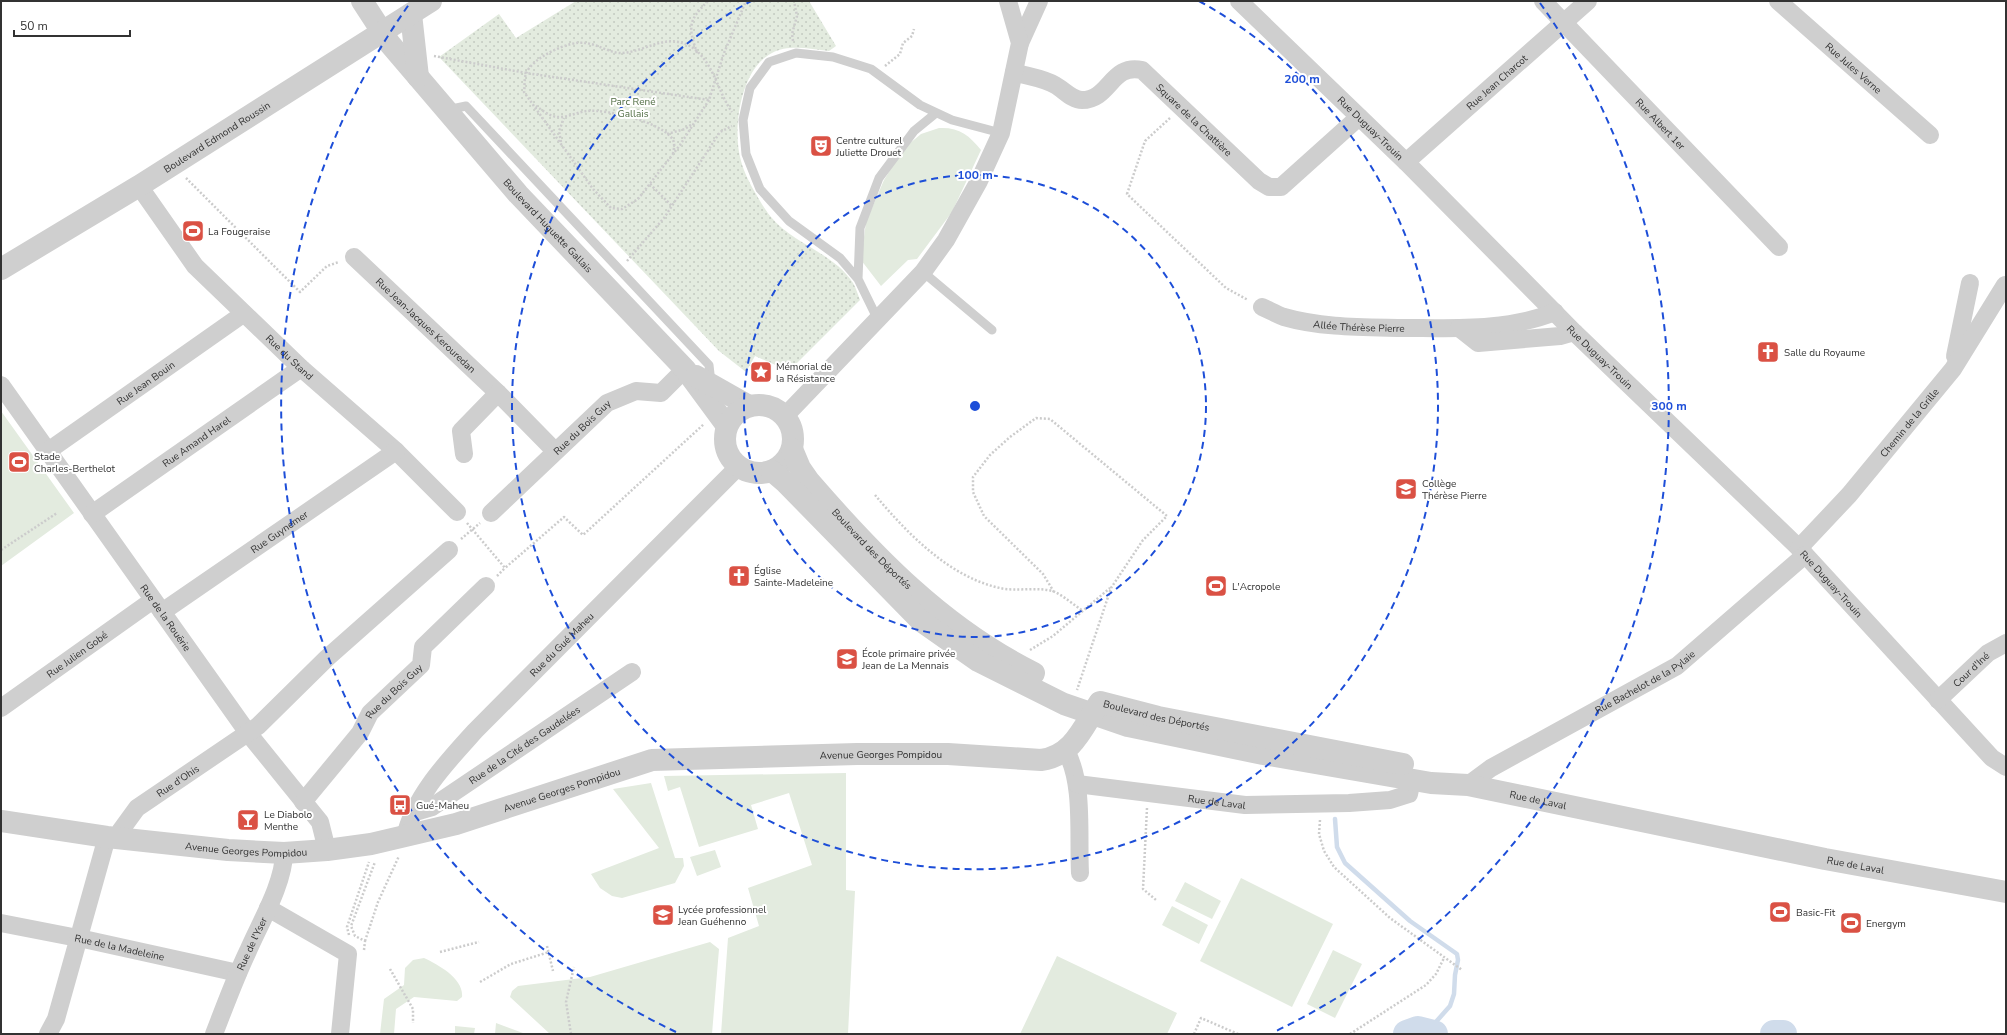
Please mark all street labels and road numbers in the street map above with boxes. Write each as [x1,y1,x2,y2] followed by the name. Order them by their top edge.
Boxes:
[1822,40,1884,97] street label: Rue Jules Verne
[1464,51,1531,113] street label: Rue Jean Charcot
[1152,81,1235,160] street label: Square de la Chattière
[1334,94,1406,164] street label: Rue Duguay-Trouin
[1632,96,1688,154] street label: Rue Albert 1er
[161,99,273,177] street label: Boulevard Edmond Roussin
[500,176,595,276] street label: Boulevard Huguette Gallais
[372,275,478,376] street label: Rue Jean-Jacques Kerouredan
[1312,317,1405,336] street label: Allée Thérèse Pierre
[1563,323,1635,393] street label: Rue Duguay-Trouin
[262,332,316,384] street label: Rue du Stand
[114,358,178,409] street label: Rue Jean Bouin
[1877,385,1942,461] street label: Chemin de la Grille
[551,396,615,458] street label: Rue du Bois Guy
[160,413,234,471] street label: Rue Amand Harel
[828,506,915,593] street label: Boulevard des Déportés
[248,507,311,557] street label: Rue Guynemer
[1796,547,1865,621] street label: Rue Duguay-Trouin
[137,582,194,654] street label: Rue de la Rouërie
[527,610,597,680] street label: Rue du Gué Maheu
[44,628,111,682] street label: Rue Julien Gobé
[1593,647,1698,718] street label: Rue Bachelot de la Pylaie
[1950,649,1993,691] street label: Cour d'Iné
[362,661,427,721] street label: Rue du Bois Guy
[1102,697,1211,735] street label: Boulevard des Déportés
[466,703,583,788] street label: Rue de la Cité des Gaudelées
[820,748,942,763] street label: Avenue Georges Pompidou
[154,762,202,801] street label: Rue d'Ohis
[502,765,622,816] street label: Avenue Georges Pompidou
[1508,788,1568,813] street label: Rue de Laval
[1187,792,1246,813] street label: Rue de Laval
[184,839,308,861] street label: Avenue Georges Pompidou
[1826,853,1885,878] street label: Rue de Laval
[234,915,271,973] street label: Rue de l'Yser
[73,932,166,965] street label: Rue de la Madeleine

